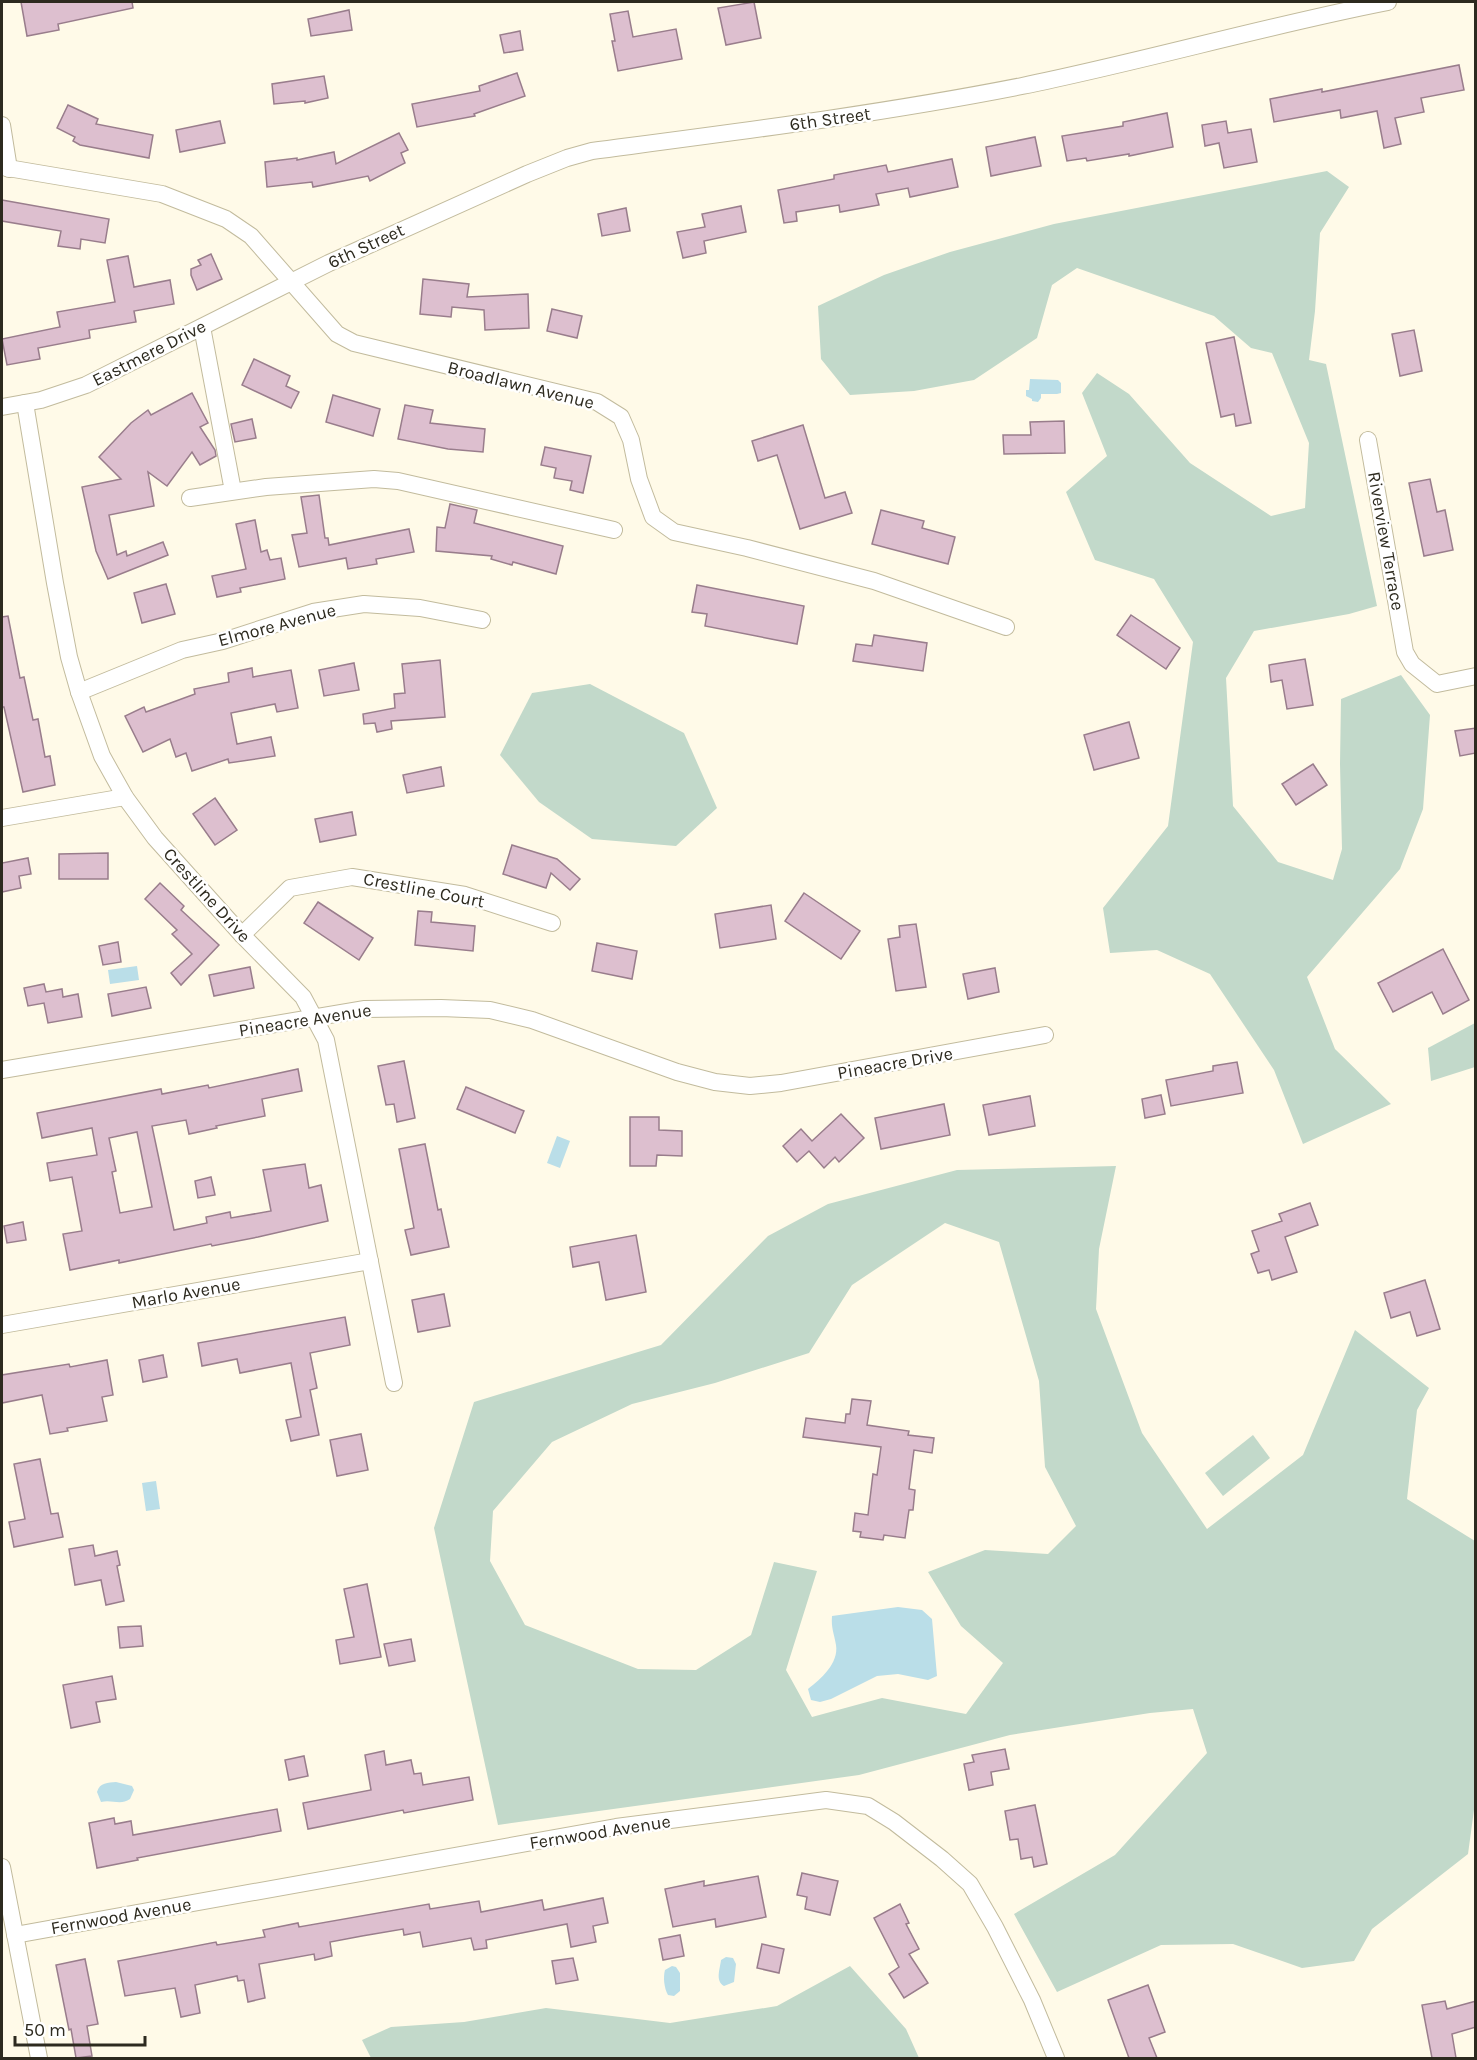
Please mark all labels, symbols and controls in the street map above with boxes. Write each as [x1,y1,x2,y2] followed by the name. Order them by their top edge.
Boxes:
[788,102,872,136] street label: 6th Street
[324,219,408,273] street label: 6th Street
[89,315,209,391] street label: Eastmere Drive
[445,356,597,414] street label: Broadlawn Avenue
[1363,470,1409,612] street label: Riverview Terrace
[216,599,338,651] street label: Elmore Avenue
[159,843,255,947] street label: Crestline Drive
[362,867,487,913] street label: Crestline Court
[237,999,373,1041] street label: Pineacre Avenue
[836,1042,954,1084] street label: Pineacre Drive
[130,1273,242,1313] street label: Marlo Avenue
[528,1810,672,1854] street label: Fernwood Avenue
[49,1893,193,1939] street label: Fernwood Avenue
[15,2009,146,2047] scale bar
[24,2019,66,2041] text: 50 m

